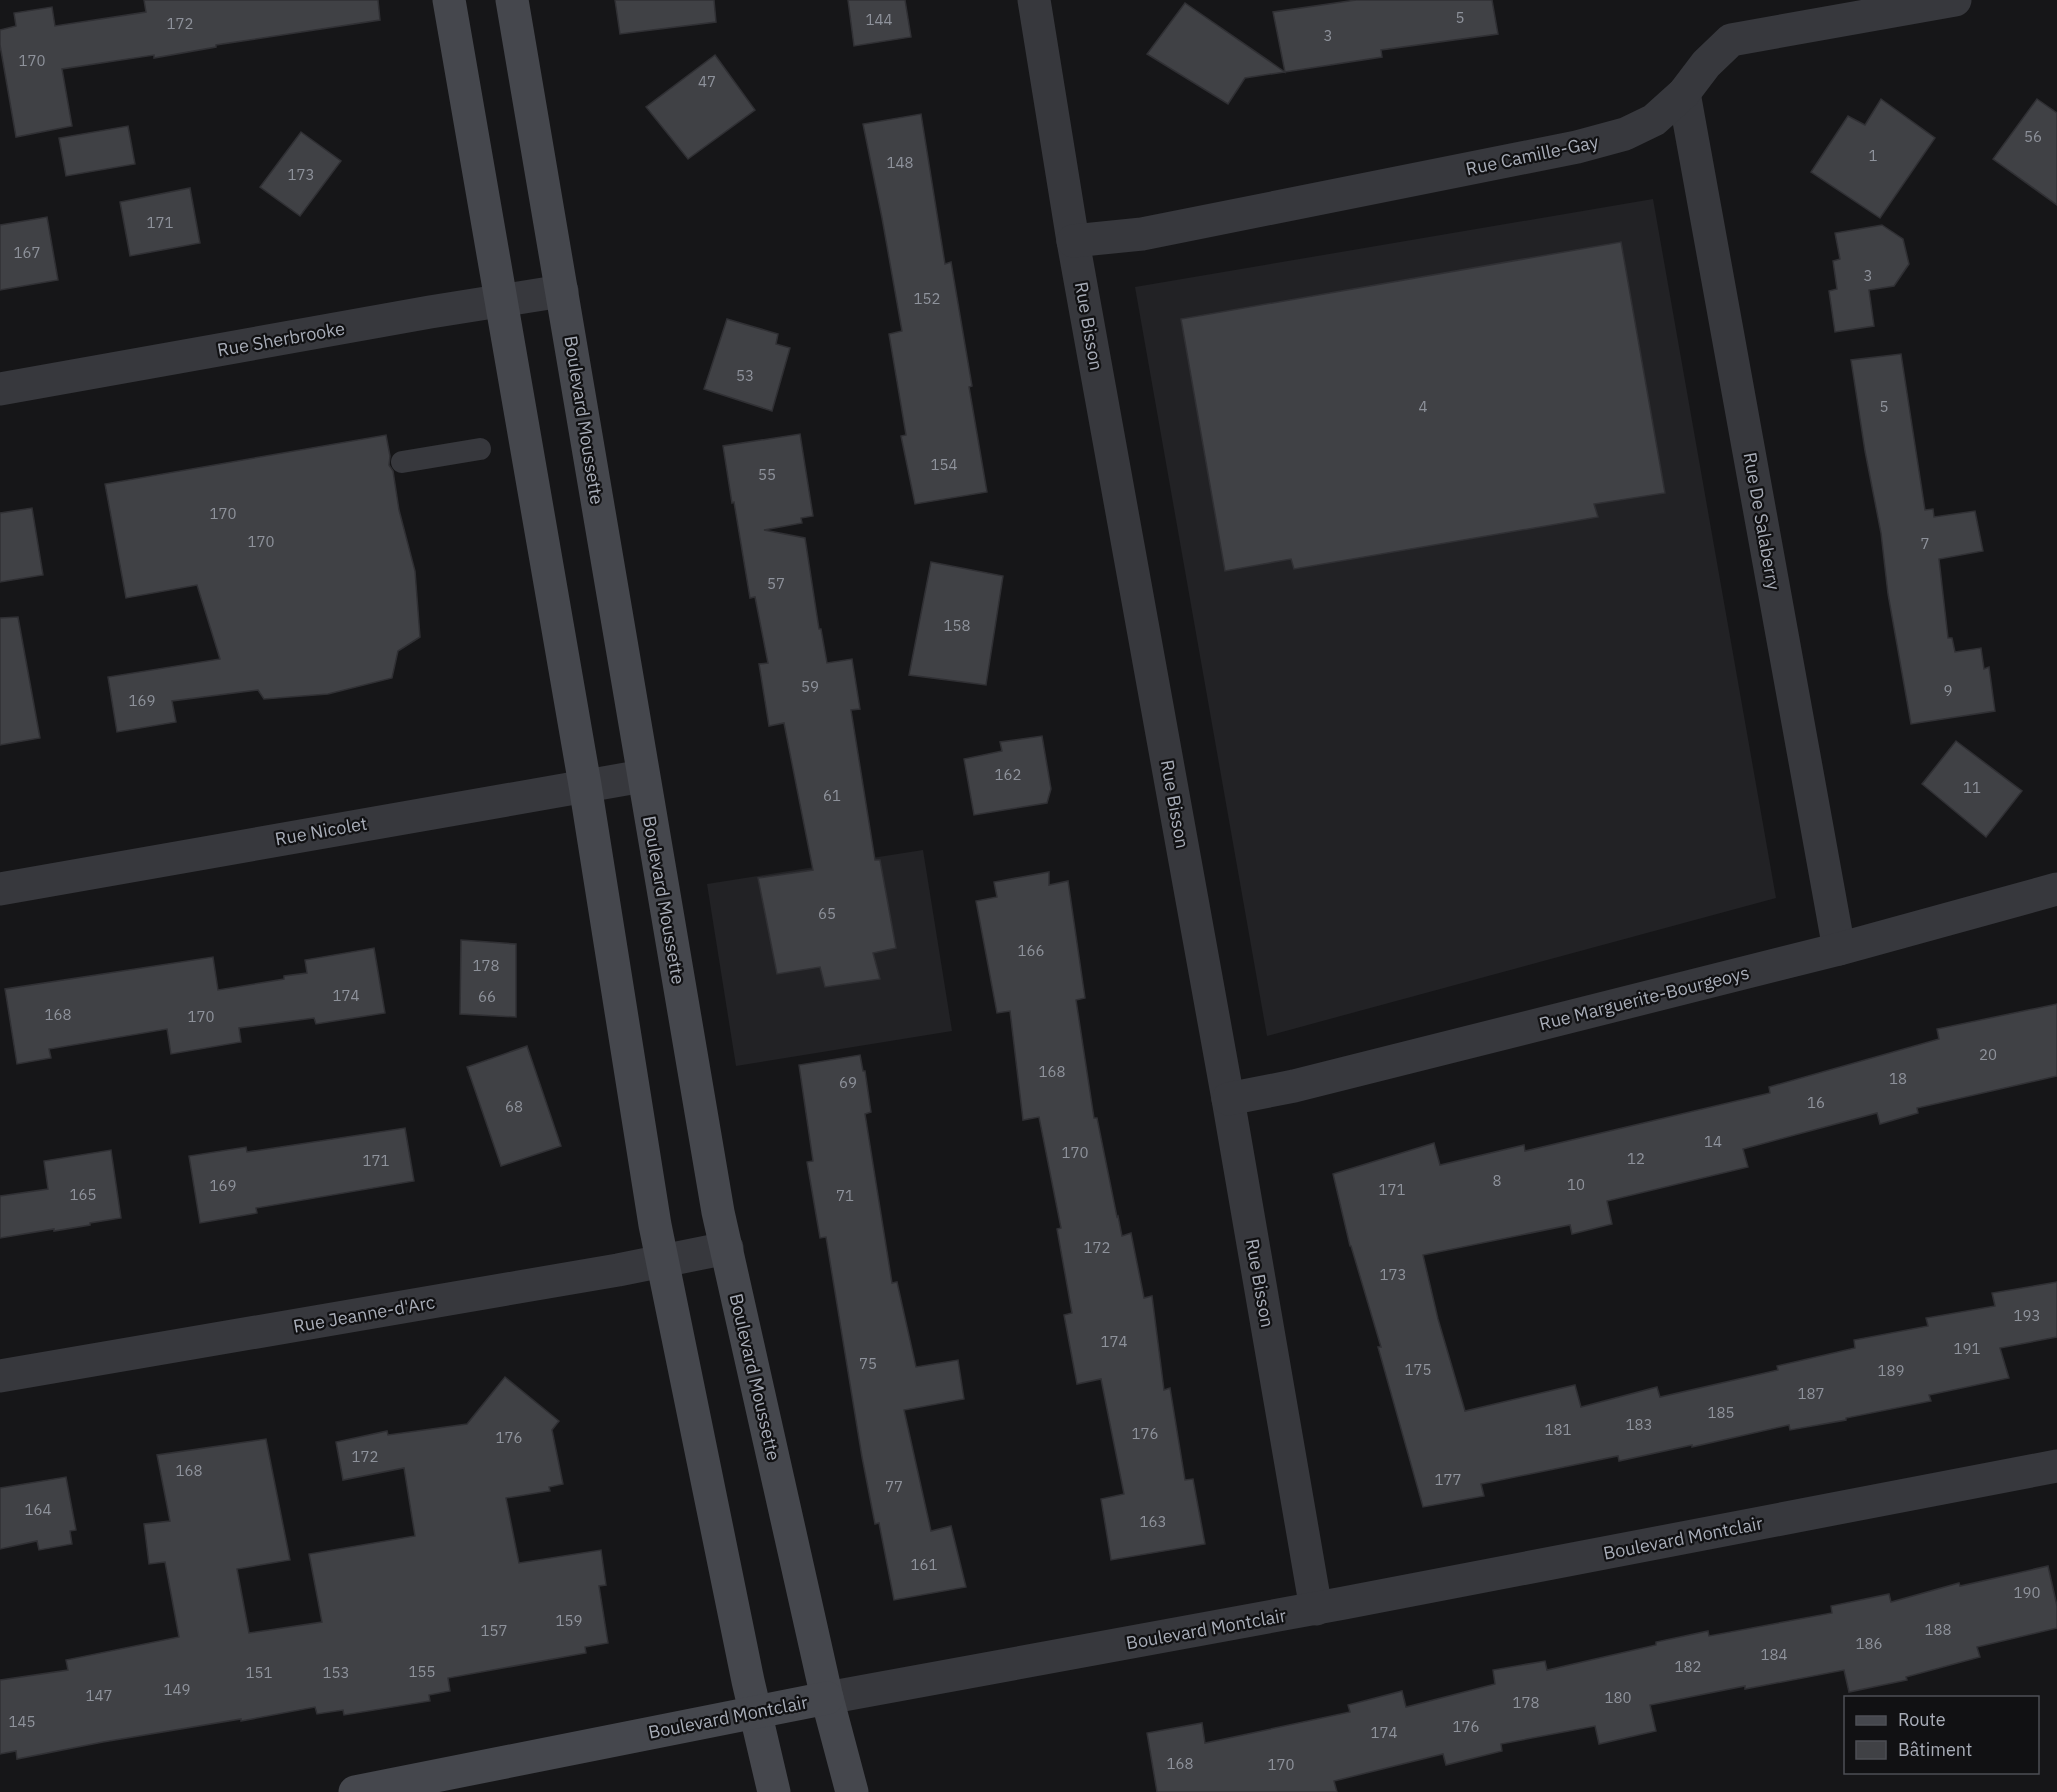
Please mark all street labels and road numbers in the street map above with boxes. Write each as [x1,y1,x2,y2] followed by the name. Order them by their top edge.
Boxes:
[1464,130,1600,180] street label: Rue Camille-Gay
[1070,280,1108,372] street label: Rue Bisson
[215,316,347,362] street label: Rue Sherbrooke
[559,334,609,506] street label: Boulevard Moussette
[1739,450,1785,592] street label: Rue De Salaberry
[1156,758,1194,850] street label: Rue Bisson
[273,812,369,850] street label: Rue Nicolet
[638,814,690,986] street label: Boulevard Moussette
[1537,961,1751,1035] street label: Rue Marguerite-Bourgeoys
[1241,1237,1279,1329] street label: Rue Bisson
[291,1290,437,1338] street label: Rue Jeanne-d'Arc
[725,1291,785,1463] street label: Boulevard Moussette
[1601,1511,1765,1565] street label: Boulevard Montclair
[1124,1604,1288,1654] street label: Boulevard Montclair
[646,1690,810,1744] street label: Boulevard Montclair

